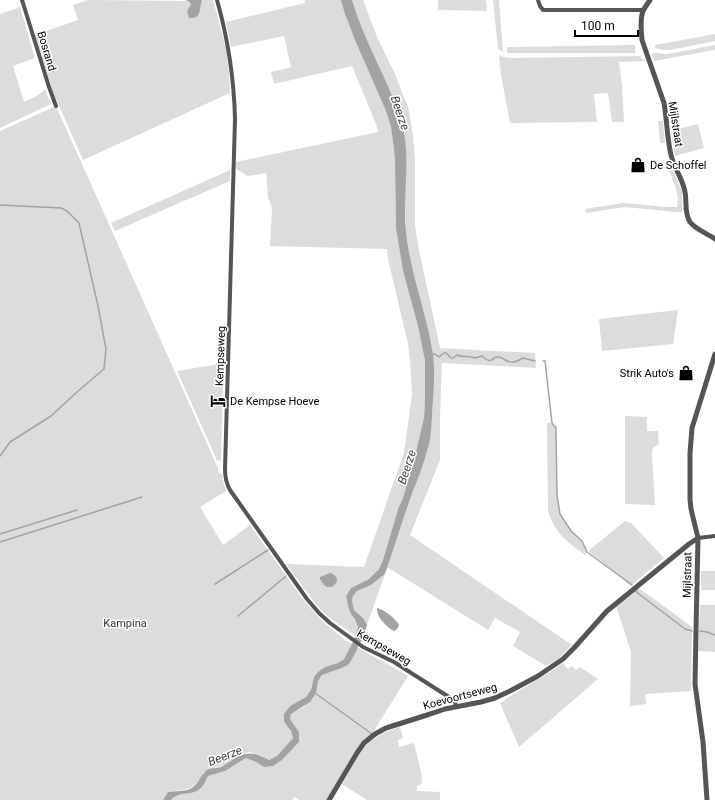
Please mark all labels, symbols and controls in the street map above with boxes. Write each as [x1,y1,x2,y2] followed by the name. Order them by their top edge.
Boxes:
[575,12,638,38] scale bar
[581,19,615,33] text: 100 m
[34,30,59,72] street label: Bosrand
[388,94,412,132] water label: Beerze
[665,100,686,148] street label: Mijlstraat
[629,156,647,174] shop icon: De Schoffel
[650,159,706,172] place label: De Schoffel
[213,326,228,386] street label: Kempseweg
[677,364,695,382] shop icon: Strik Auto's
[620,367,674,380] place label: Strik Auto's
[209,392,227,410] hotel icon: De Kempse Hoeve
[230,395,320,408] place label: De Kempse Hoeve
[395,448,419,486] water label: Beerze
[681,552,694,598] street label: Mijlstraat
[103,617,147,630] park label: Kampina
[354,627,413,668] street label: Kempseweg
[422,680,499,713] street label: Koevoortseweg
[206,743,244,769] water label: Beerze

